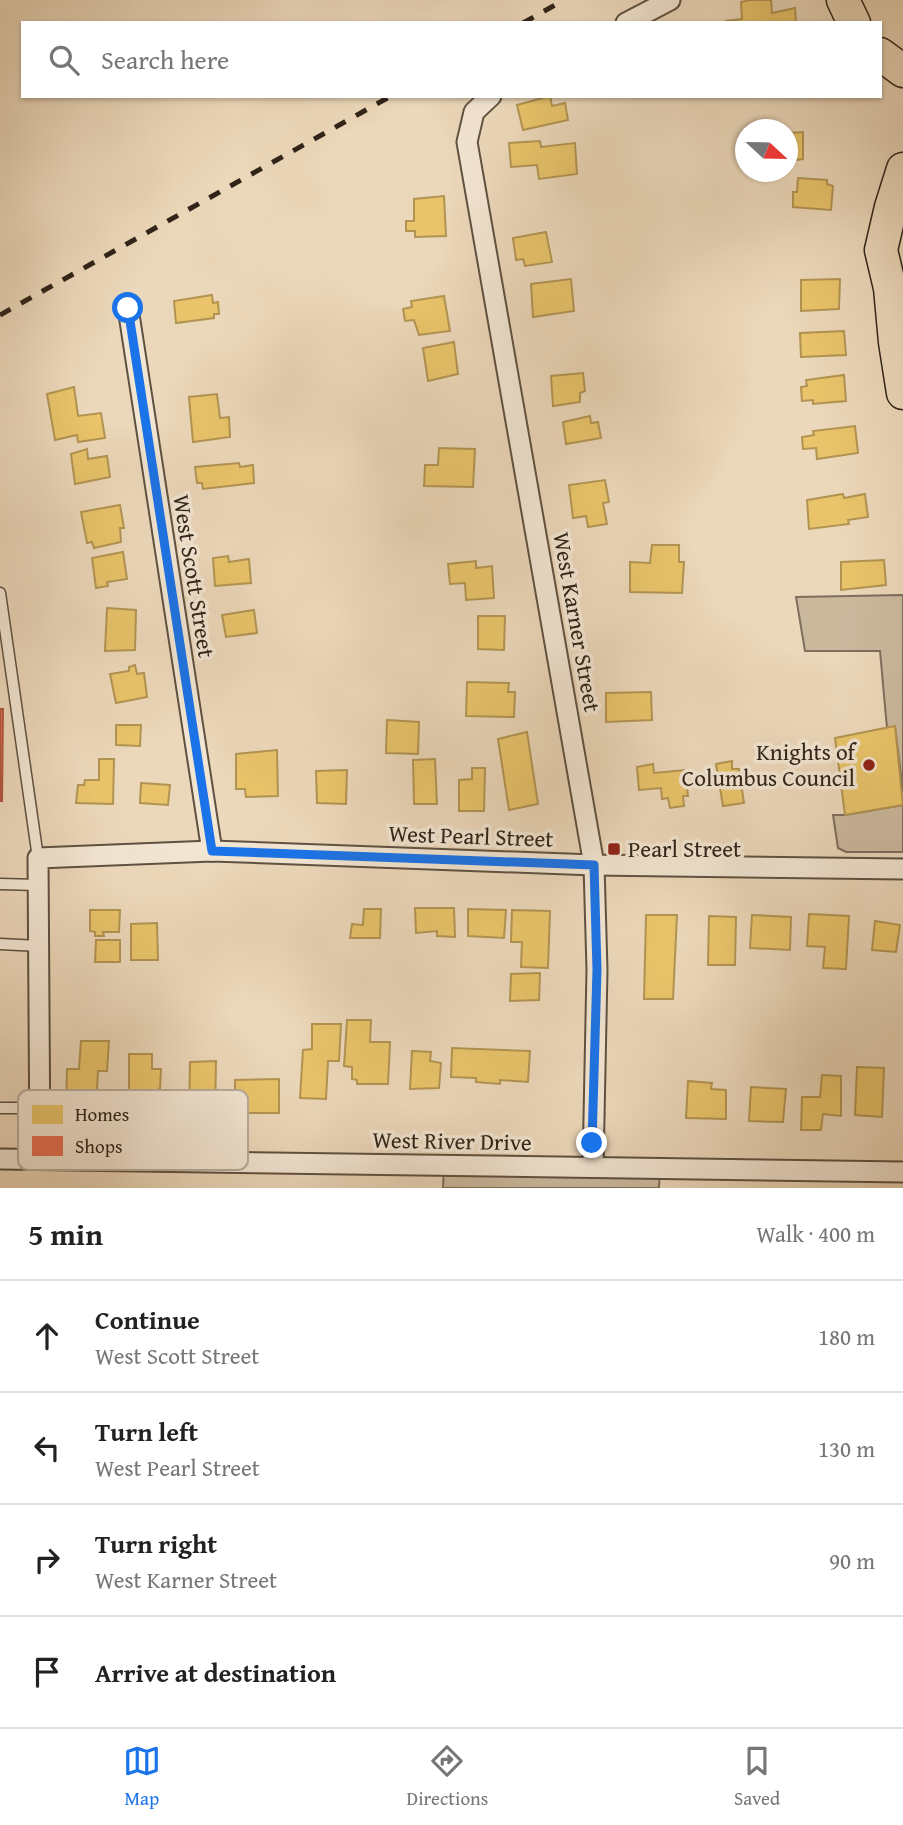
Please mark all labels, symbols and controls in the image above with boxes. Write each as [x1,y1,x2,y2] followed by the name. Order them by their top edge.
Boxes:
[21,21,882,98] search box
[101,40,229,79] text: Search here
[45,41,83,79] icon: search
[735,119,798,182] north arrow
[112,292,143,323] route start
[165,492,224,660] street label: West Scott Street
[545,529,610,714] street label: West Karner Street
[682,735,858,794] place label: Knights of Columbus Council
[861,757,877,773] marker: Knights of Columbus Council
[388,816,554,855] street label: West Pearl Street
[628,832,741,865] place label: Pearl Street
[606,841,622,857] marker: Pearl Street
[18,1090,248,1170] legend
[75,1100,129,1128] text: Homes
[372,1123,532,1158] street label: West River Drive
[576,1127,607,1158] route end
[75,1132,122,1160] text: Shops
[28,1212,103,1256] text: 5 min
[756,1217,875,1250] text: Walk · 400 m
[95,1300,200,1339] text: Continue
[28,1317,66,1355] icon: ahead
[818,1320,875,1353] text: 180 m
[95,1339,259,1372] text: West Scott Street
[95,1412,198,1451] text: Turn left
[28,1429,66,1467] icon: left
[818,1432,875,1465] text: 130 m
[95,1451,260,1484] text: West Pearl Street
[95,1524,217,1563] text: Turn right
[28,1541,66,1579] icon: right
[829,1544,875,1577] text: 90 m
[95,1563,277,1596] text: West Karner Street
[28,1653,66,1691] icon: arrive
[95,1653,336,1692] text: Arrive at destination
[123,1742,161,1812] tab: Map
[407,1742,488,1812] tab: Directions
[734,1742,780,1812] tab: Saved

